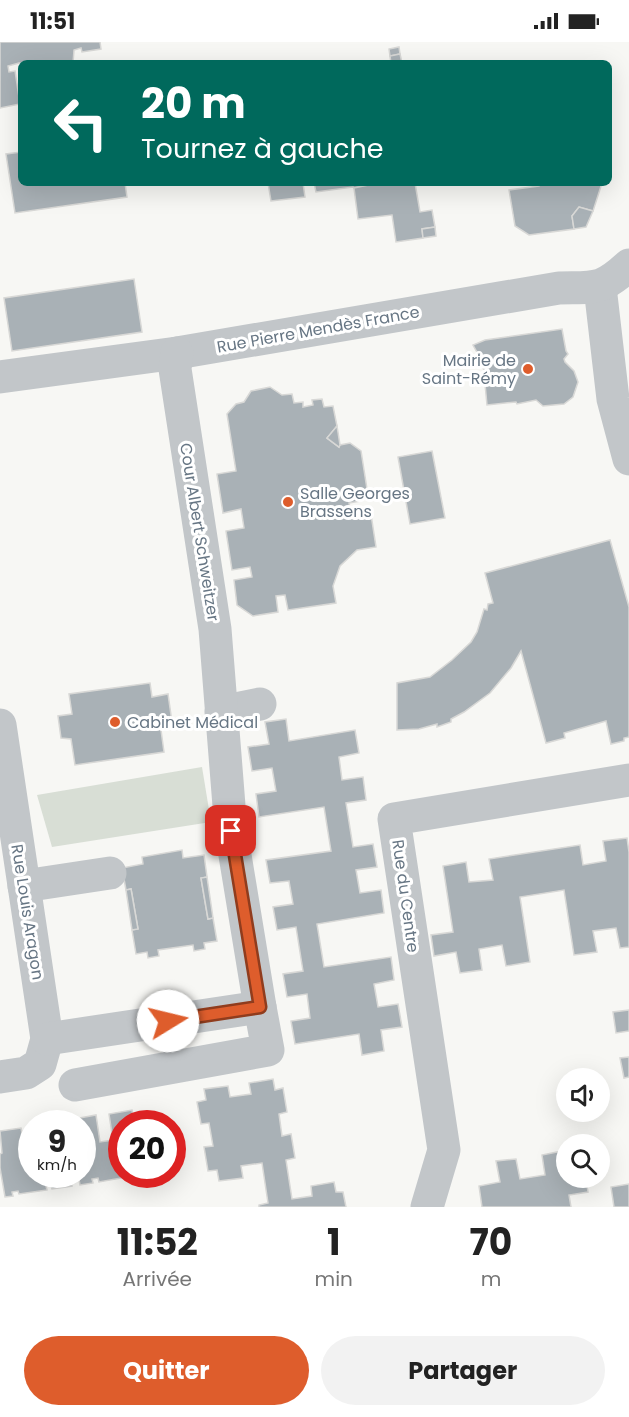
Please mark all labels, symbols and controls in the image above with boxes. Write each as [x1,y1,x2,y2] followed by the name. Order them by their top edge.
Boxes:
[30,6,75,37] text: 11:51
[141,74,246,133] text: 20 m
[42,84,120,162] icon: left
[141,130,383,167] text: Tournez à gauche
[215,300,421,359] street label: Rue Pierre Mendès France
[422,349,516,390] place label: Mairie de Saint-Rémy
[521,362,535,376] marker: Mairie de Saint-Rémy
[174,441,225,623] street label: Cour Albert Schweitzer
[300,482,410,523] place label: Salle Georges Brassens
[281,495,295,509] marker: Salle Georges Brassens
[127,711,258,734] place label: Cabinet Médical
[108,715,122,729] marker: Cabinet Médical
[205,805,256,856] pin
[214,814,247,847] icon: arrive
[386,838,425,954] street label: Rue du Centre
[5,843,50,982] street label: Rue Louis Aragon
[136,989,200,1053] position arrow
[556,1068,610,1188] map controls
[556,1068,610,1122] button: sound
[108,1110,186,1188] speed limit sign: 20
[48,1120,66,1163] text: 9
[556,1134,610,1188] button: search
[37,1154,77,1175] text: km/h
[117,1217,198,1268] text: 11:52
[327,1217,341,1268] text: 1
[470,1217,512,1268] text: 70
[123,1265,192,1293] text: Arrivée
[315,1265,353,1293] text: min
[481,1265,501,1293] text: m
[24,1336,309,1405] button: Quitter
[321,1336,605,1405] button: Partager

